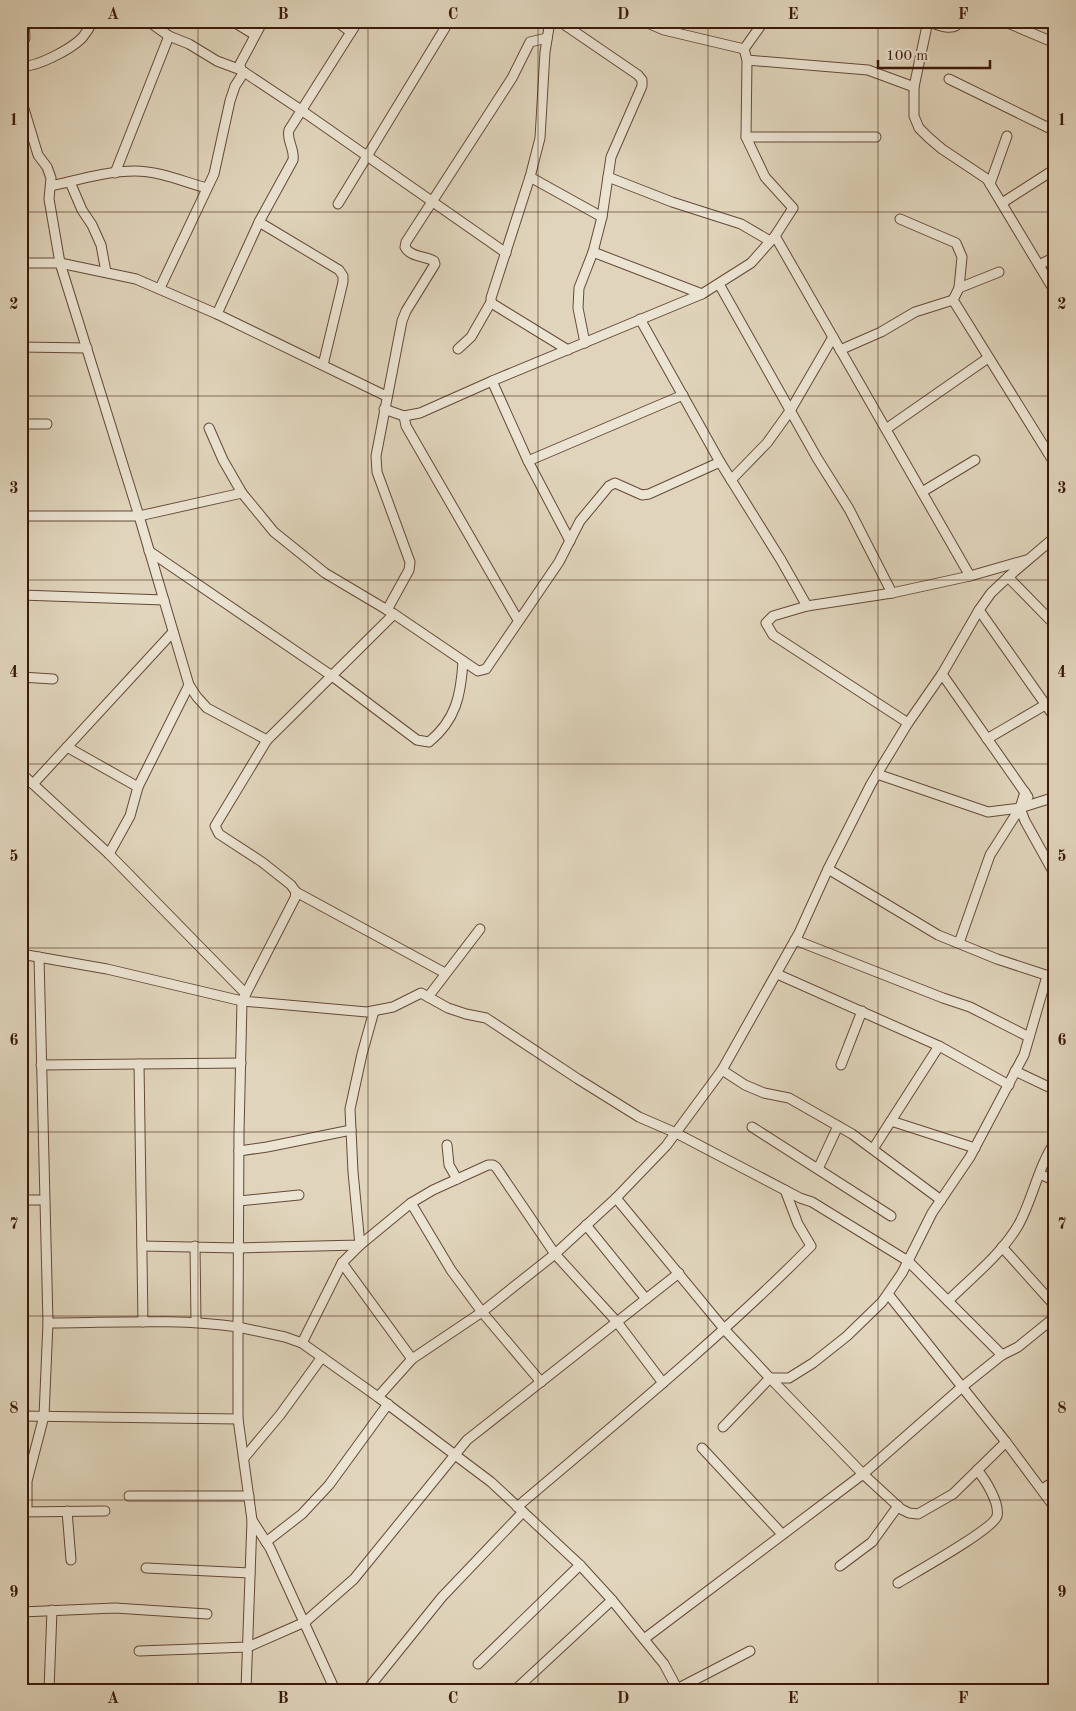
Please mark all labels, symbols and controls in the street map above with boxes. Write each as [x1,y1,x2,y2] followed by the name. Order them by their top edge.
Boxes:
[107,7,119,23] text: A
[277,7,289,23] text: B
[448,7,458,23] text: C
[617,7,629,23] text: D
[787,7,799,23] text: E
[958,7,969,23] text: F
[878,38,991,70] scale bar
[886,49,928,64] text: 100 m
[9,113,19,129] text: 1
[1057,113,1067,129] text: 1
[9,297,19,313] text: 2
[1057,297,1067,313] text: 2
[9,481,19,497] text: 3
[1057,481,1067,497] text: 3
[9,665,19,681] text: 4
[1057,665,1067,681] text: 4
[9,849,19,865] text: 5
[1057,849,1067,865] text: 5
[9,1033,19,1049] text: 6
[1057,1033,1067,1049] text: 6
[9,1217,19,1233] text: 7
[1057,1217,1067,1233] text: 7
[9,1401,19,1417] text: 8
[1057,1401,1067,1417] text: 8
[9,1585,19,1601] text: 9
[1057,1585,1067,1601] text: 9
[107,1691,119,1707] text: A
[277,1691,289,1707] text: B
[448,1691,458,1707] text: C
[617,1691,629,1707] text: D
[787,1691,799,1707] text: E
[958,1691,969,1707] text: F

